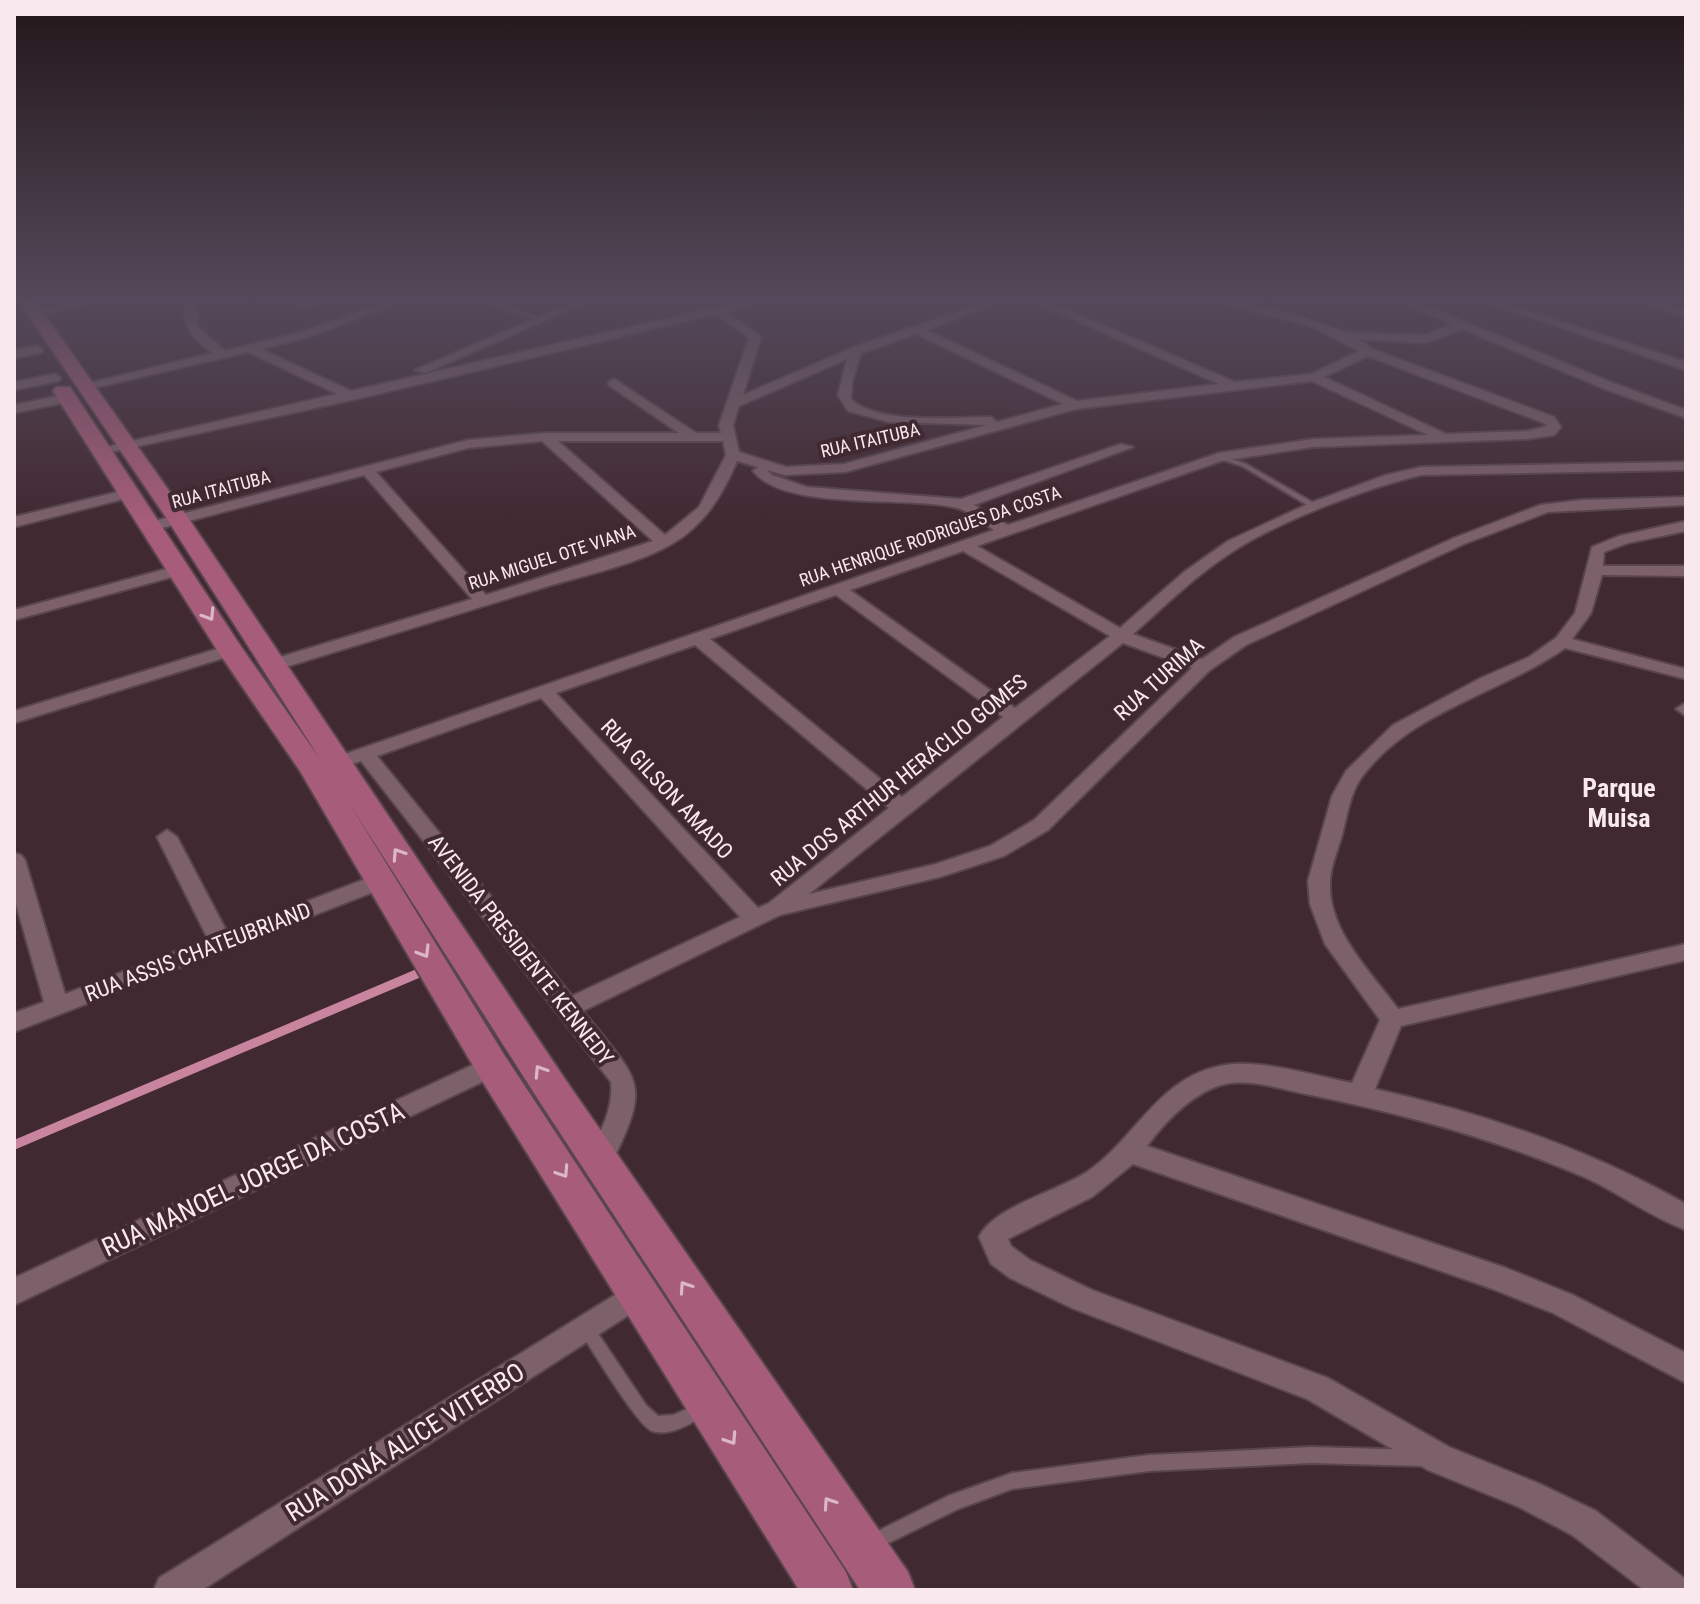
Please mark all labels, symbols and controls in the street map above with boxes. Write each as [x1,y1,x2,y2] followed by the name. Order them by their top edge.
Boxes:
[818,418,922,462] street label: RUA ITAITUBA
[169,466,273,512] street label: RUA ITAITUBA
[796,481,1064,591] street label: RUA HENRIQUE RODRIGUES DA COSTA
[466,520,639,594] street label: RUA MIGUEL OTE VIANA
[199,606,215,621] one-way arrow
[1109,632,1209,726] street label: RUA TURIMA
[766,669,1032,891] street label: RUA DOS ARTHUR HERÁCLIO GOMES
[596,714,738,864] street label: RUA GILSON AMADO
[1582,773,1656,833] district label: Parque Muisa
[423,830,619,1070] street label: AVENIDA PRESIDENTE KENNEDY
[392,848,407,862] one-way arrow
[82,897,314,1007] street label: RUA ASSIS CHATEUBRIAND
[414,943,430,958] one-way arrow
[535,1066,550,1080] one-way arrow
[97,1096,409,1262] street label: RUA MANOEL JORGE DA COSTA
[553,1164,568,1178] one-way arrow
[680,1282,695,1296] one-way arrow
[280,1356,530,1528] street label: RUA DONÁ ALICE VITERBO
[722,1431,737,1445] one-way arrow
[824,1498,839,1512] one-way arrow

